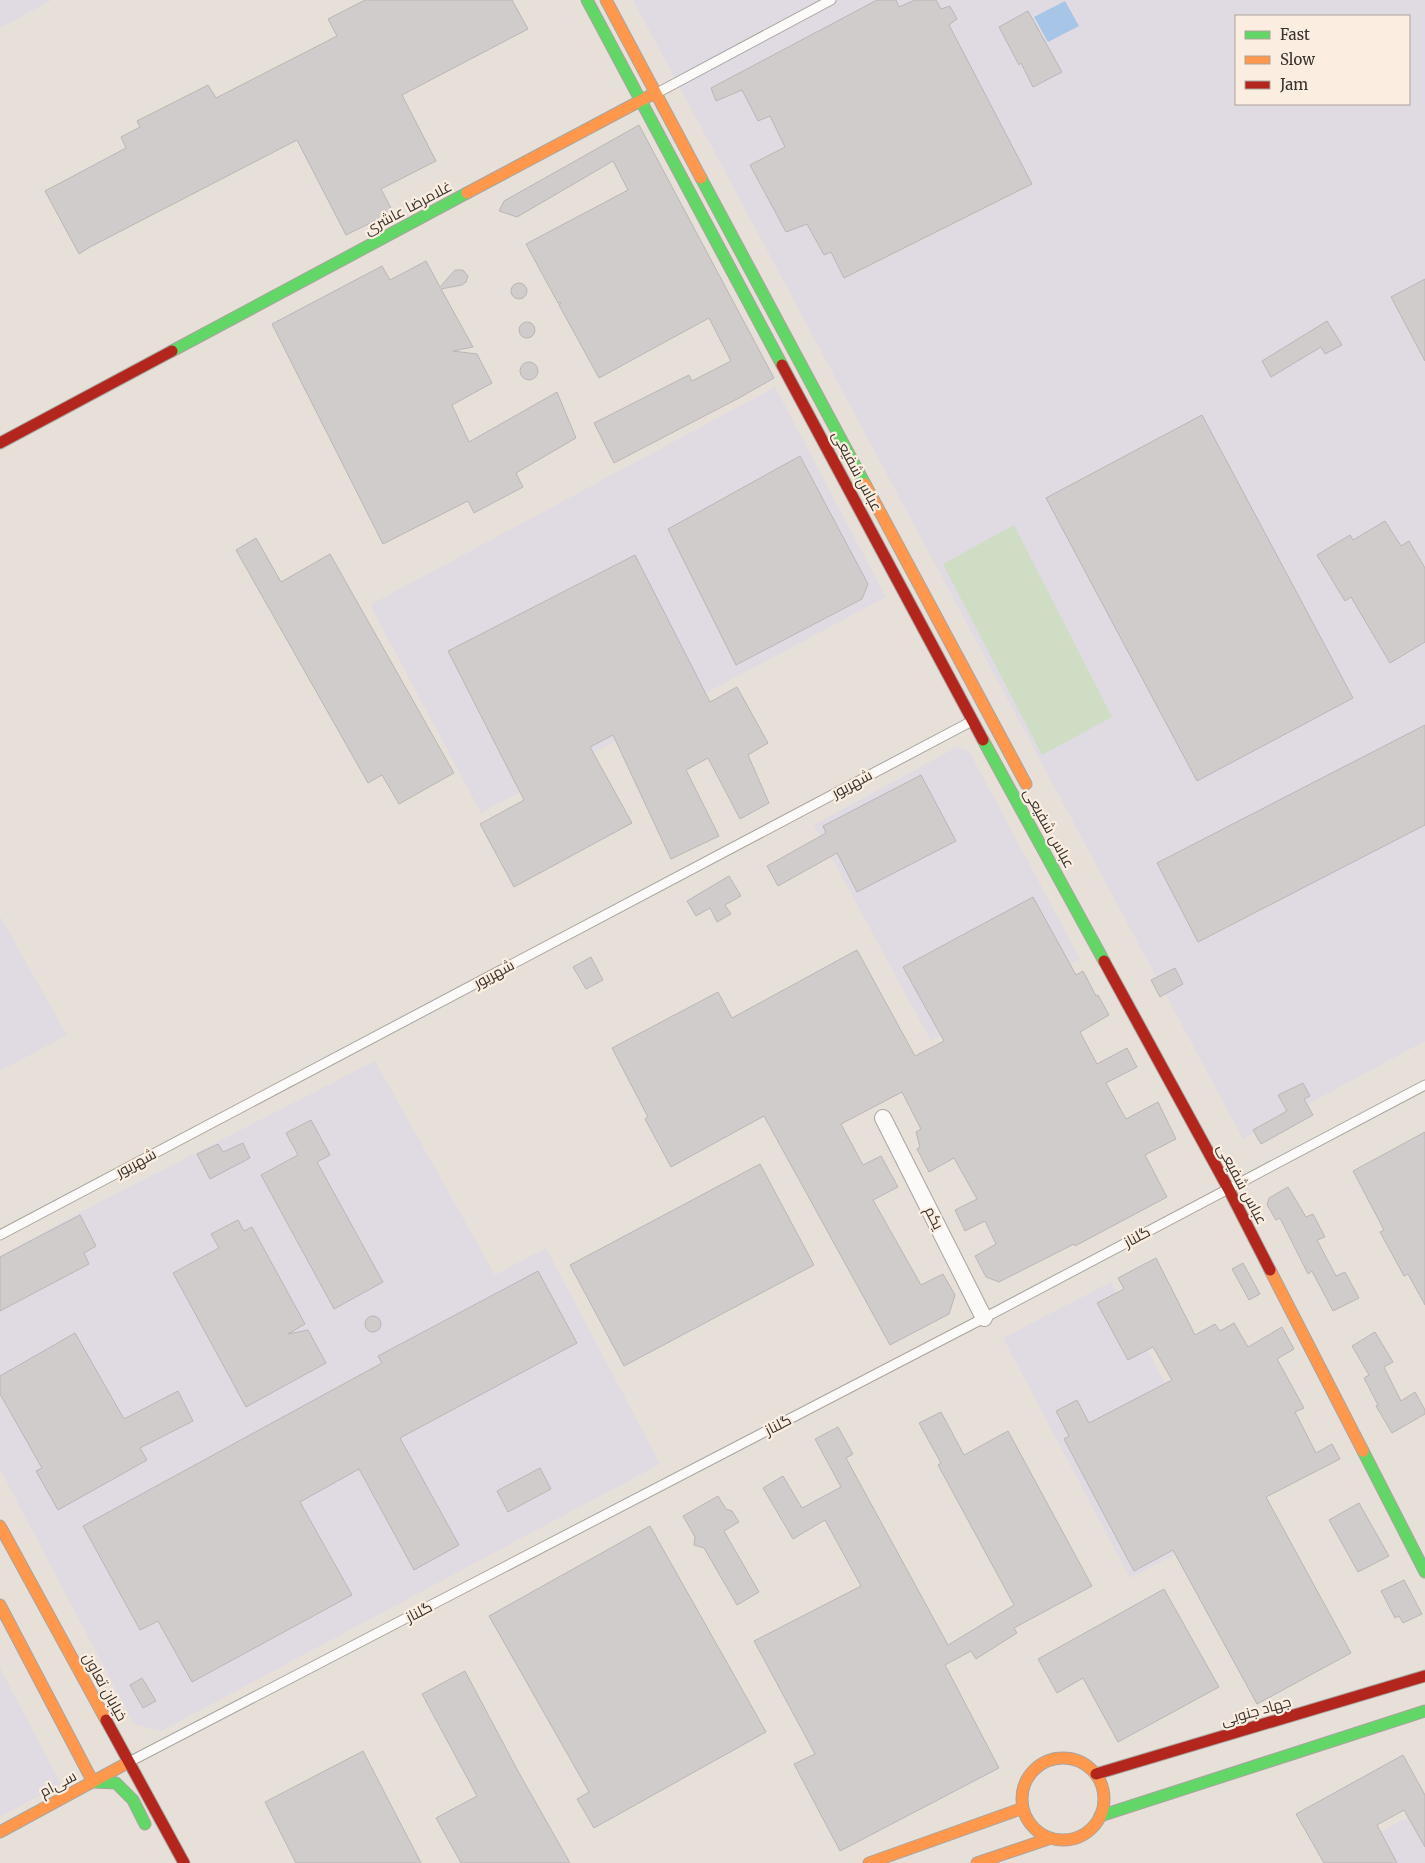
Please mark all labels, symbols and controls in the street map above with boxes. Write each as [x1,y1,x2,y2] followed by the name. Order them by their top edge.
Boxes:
[1235,15,1410,105] legend
[1280,25,1310,44] text: Fast
[1280,50,1315,69] text: Slow
[1279,75,1308,94] text: Jam
[361,176,455,240] street label: غلامرضا عاشری
[827,427,887,515] street label: عباس شفیعی
[827,765,876,803] street label: شهریور
[1019,784,1079,872] street label: عباس شفیعی
[469,955,518,993] street label: شهریور
[1212,1140,1272,1228] street label: عباس شفیعی
[111,1144,160,1182] street label: شهریور
[920,1203,948,1233] street label: یکم
[1119,1222,1153,1252] street label: گلناز
[760,1410,794,1440] street label: گلناز
[401,1597,435,1627] street label: گلناز
[78,1649,132,1725] street label: خیابان تعاون
[1219,1691,1293,1731] street label: جهاد جنوبی
[36,1766,80,1802] street label: سی‌ام

